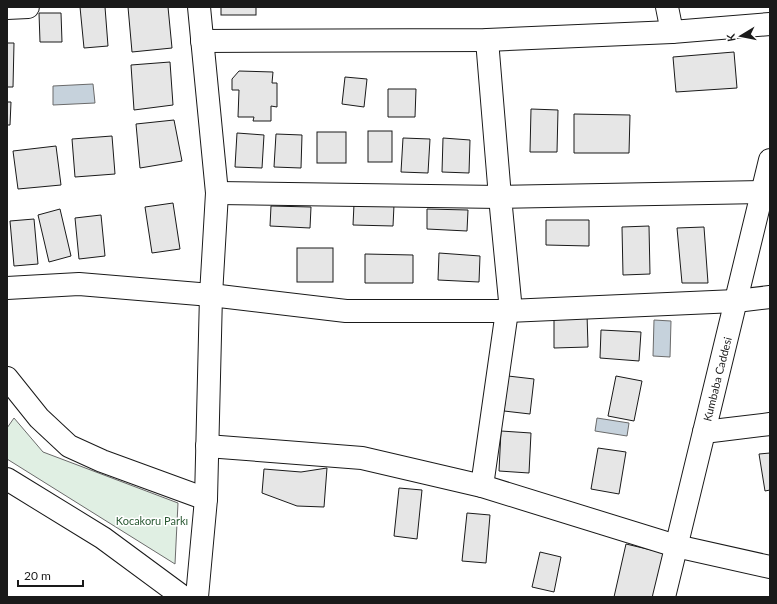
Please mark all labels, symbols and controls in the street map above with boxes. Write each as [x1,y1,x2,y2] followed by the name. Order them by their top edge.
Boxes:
[721,16,761,56] north arrow
[724,33,738,43] text: K
[700,335,734,423] street label: Kumbaba Caddesi
[116,514,188,527] park label: Kocakoru Parkı
[18,562,83,588] scale bar
[24,568,51,583] text: 20 m

